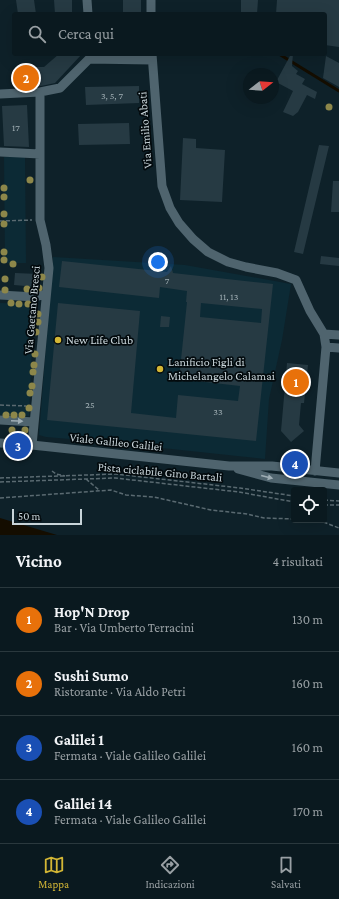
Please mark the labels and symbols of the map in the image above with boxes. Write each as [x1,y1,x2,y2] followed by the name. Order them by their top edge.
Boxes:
[13,63,39,93] pin: 2
[243,68,279,104] north arrow
[101,90,123,101] house number: 3, 5, 7
[135,91,155,169] street label: Via Emilio Abati
[12,122,20,133] house number: 17
[148,252,168,272] your location
[21,265,43,355] street label: Via Gaetano Bresci
[165,275,170,286] house number: 7
[220,291,239,302] house number: 11, 13
[66,333,133,347] place label: New Life Club
[53,335,63,345] marker: New Life Club
[168,355,275,383] place label: Lanificio Figli di Michelangelo Calamai
[155,364,165,374] marker: Lanificio Figli di Michelangelo Calamai
[283,367,309,397] pin: 1
[85,399,95,410] house number: 25
[213,406,223,417] house number: 33
[11,417,23,424] one-way arrow
[69,430,163,454] street label: Viale Galileo Galilei
[5,431,31,461] pin: 3
[282,449,308,479] pin: 4
[97,460,223,484] street label: Pista ciclabile Gino Bartali
[261,474,273,480] one-way arrow
[12,507,82,526] scale bar

